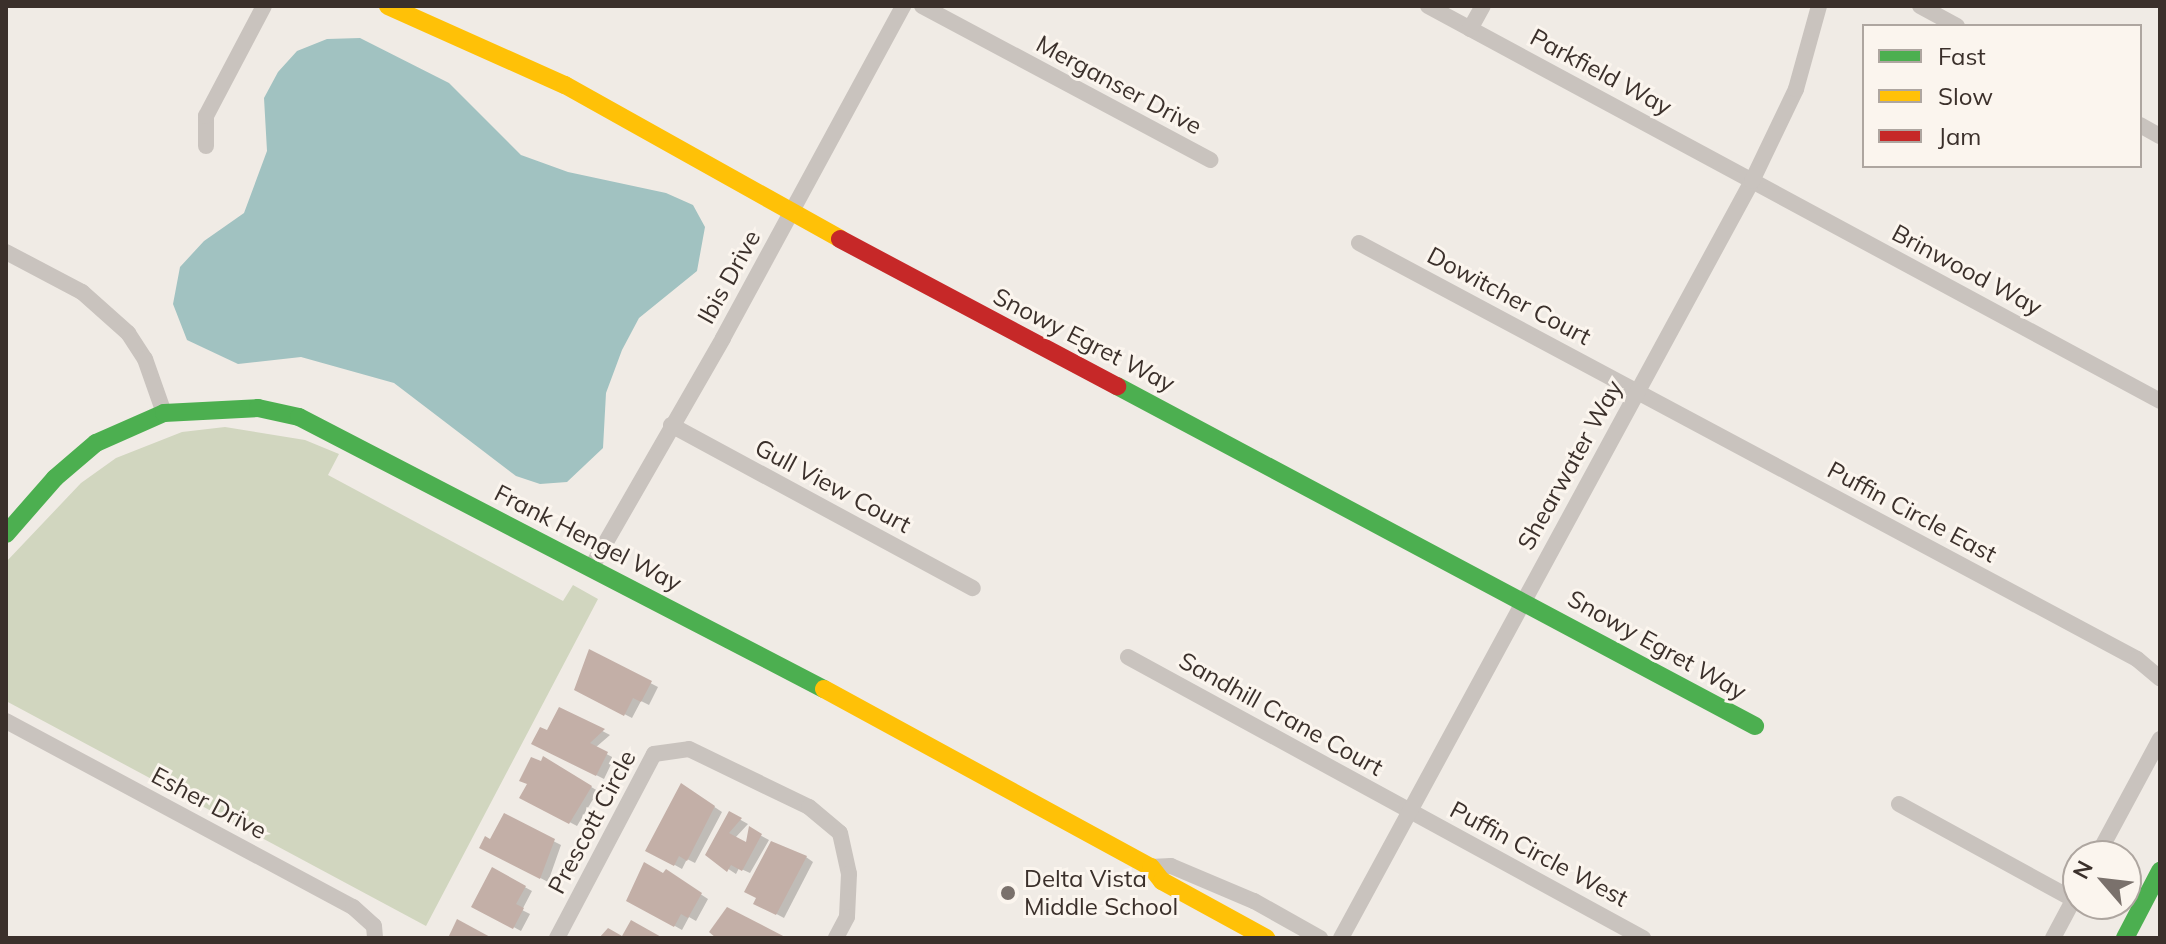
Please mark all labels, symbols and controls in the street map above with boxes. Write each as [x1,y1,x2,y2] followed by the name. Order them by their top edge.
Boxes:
[1525,23,1677,121] street label: Parkfield Way
[1862,24,2142,168] legend
[1031,29,1207,141] street label: Merganser Drive
[1938,41,1986,71] text: Fast
[1938,81,1993,111] text: Slow
[1938,121,1981,151] text: Jam
[1887,218,2047,322] street label: Brinwood Way
[692,225,766,329] street label: Ibis Drive
[1422,241,1596,351] street label: Dowitcher Court
[988,282,1180,398] street label: Snowy Egret Way
[1511,375,1629,555] street label: Shearwater Way
[750,433,916,539] street label: Gull View Court
[1823,455,2001,569] street label: Puffin Circle East
[490,478,686,598] street label: Frank Hengel Way
[1563,584,1751,706] street label: Snowy Egret Way
[1174,646,1388,782] street label: Sandhill Crane Court
[542,745,642,899] street label: Prescott Circle
[147,761,271,845] street label: Esher Drive
[1445,795,1633,913] street label: Puffin Circle West
[2062,840,2142,920] north arrow
[2066,856,2099,884] text: N
[1024,865,1178,921] place label: Delta Vista Middle School
[999,884,1017,902] marker: Delta Vista Middle School

